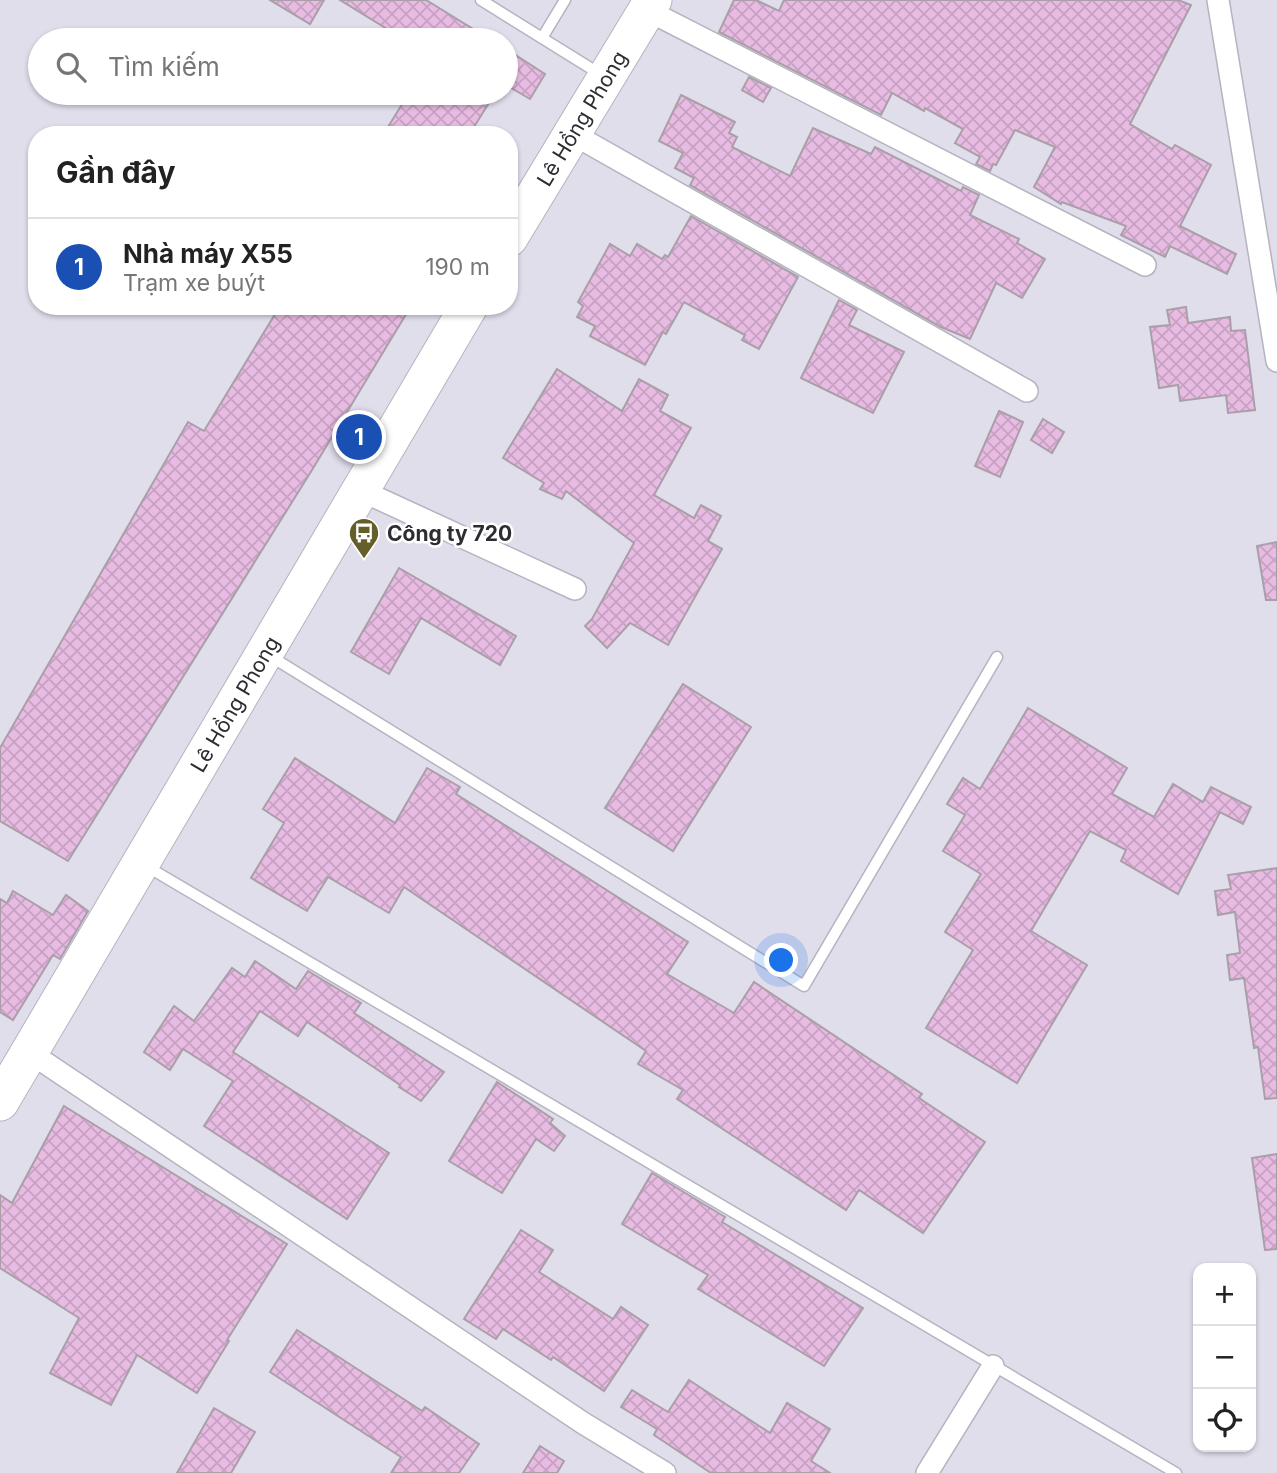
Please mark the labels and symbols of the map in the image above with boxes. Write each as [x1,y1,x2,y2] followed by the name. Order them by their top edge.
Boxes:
[531,46,632,190] street label: Lê Hồng Phong
[336,411,382,463] pin: 1
[347,516,381,560] bus stop icon: Công ty 720
[387,521,512,546] place label: Công ty 720
[185,632,284,776] street label: Lê Hồng Phong
[764,943,798,977] your location

